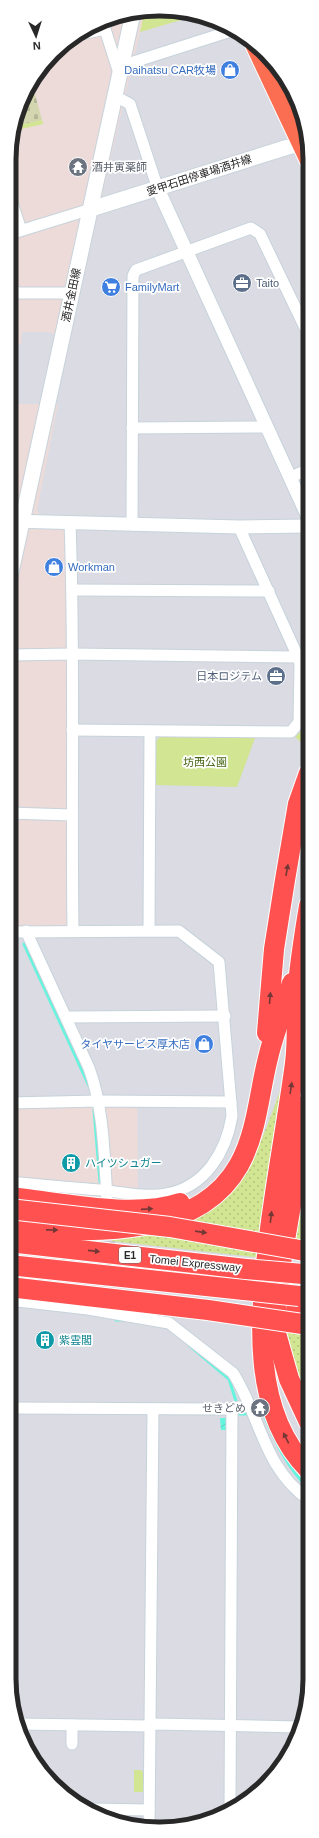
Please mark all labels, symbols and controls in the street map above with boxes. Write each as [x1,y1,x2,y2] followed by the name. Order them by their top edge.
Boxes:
[16,16,56,56] north arrow
[32,40,41,52] text: N
[219,59,241,81] shop icon: Daihatsu CAR牧場
[124,64,216,76] place label: Daihatsu CAR牧場
[145,152,253,198] street label: 愛甲石田停車場酒井線
[67,156,89,178] temple icon: 酒井寅薬師
[92,161,147,173] place label: 酒井寅薬師
[59,267,83,323] street label: 酒井金田線
[231,272,253,294] office icon: Taito
[100,276,122,298] supermarket icon: FamilyMart
[256,277,279,289] place label: Taito
[125,281,179,293] place label: FamilyMart
[43,556,65,578] shop icon: Workman
[68,561,115,573] place label: Workman
[265,665,287,687] office icon: 日本ロジテム
[196,670,262,682] place label: 日本ロジテム
[183,756,227,768] park label: 坊西公園
[284,864,290,876] one-way arrow
[266,992,273,1005] one-way arrow
[193,1033,215,1055] shop icon: タイヤサービス厚木店
[80,1038,190,1050] place label: タイヤサービス厚木店
[288,1082,294,1094] one-way arrow
[60,1152,82,1174] building icon: ハイツシュガー
[85,1157,162,1169] place label: ハイツシュガー
[141,1206,153,1213] one-way arrow
[268,1211,275,1223] one-way arrow
[46,1226,58,1233] one-way arrow
[195,1229,207,1235] one-way arrow
[119,1247,141,1263] road number: E1
[88,1248,100,1255] one-way arrow
[149,1252,242,1274] street label: Tomei Expressway
[34,1329,56,1351] building icon: 紫雲閣
[59,1334,92,1346] place label: 紫雲閣
[249,1397,271,1419] temple icon: せきどめ
[202,1402,246,1414] place label: せきどめ
[283,1432,289,1444] one-way arrow

